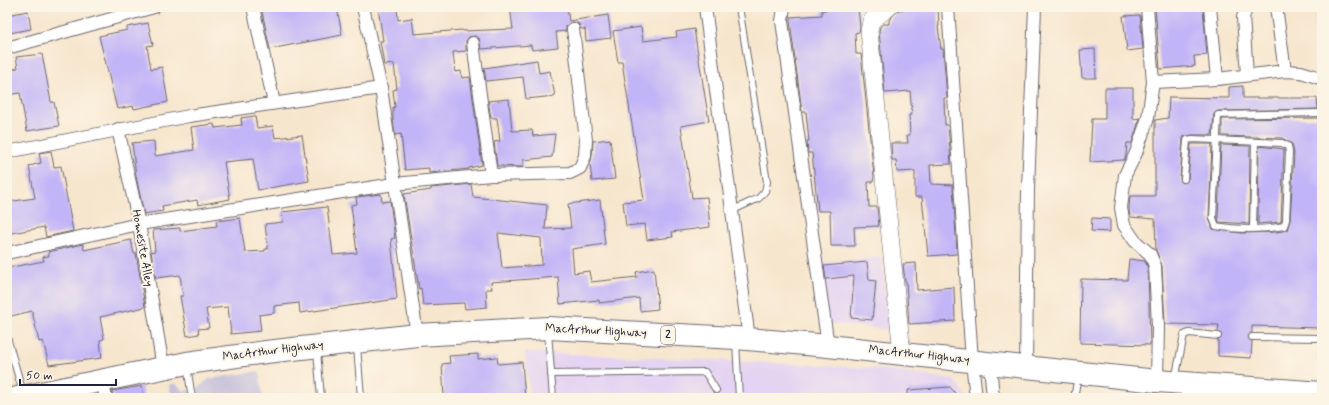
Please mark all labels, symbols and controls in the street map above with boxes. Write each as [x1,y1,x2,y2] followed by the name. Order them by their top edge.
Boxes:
[127,208,157,288] street label: Homesite Alley
[545,320,647,342] street label: MacArthur Highway
[661,326,675,344] road number: 2
[222,337,324,365] street label: MacArthur Highway
[868,342,970,368] street label: MacArthur Highway
[20,361,116,387] scale bar
[26,368,53,384] text: 50 m

